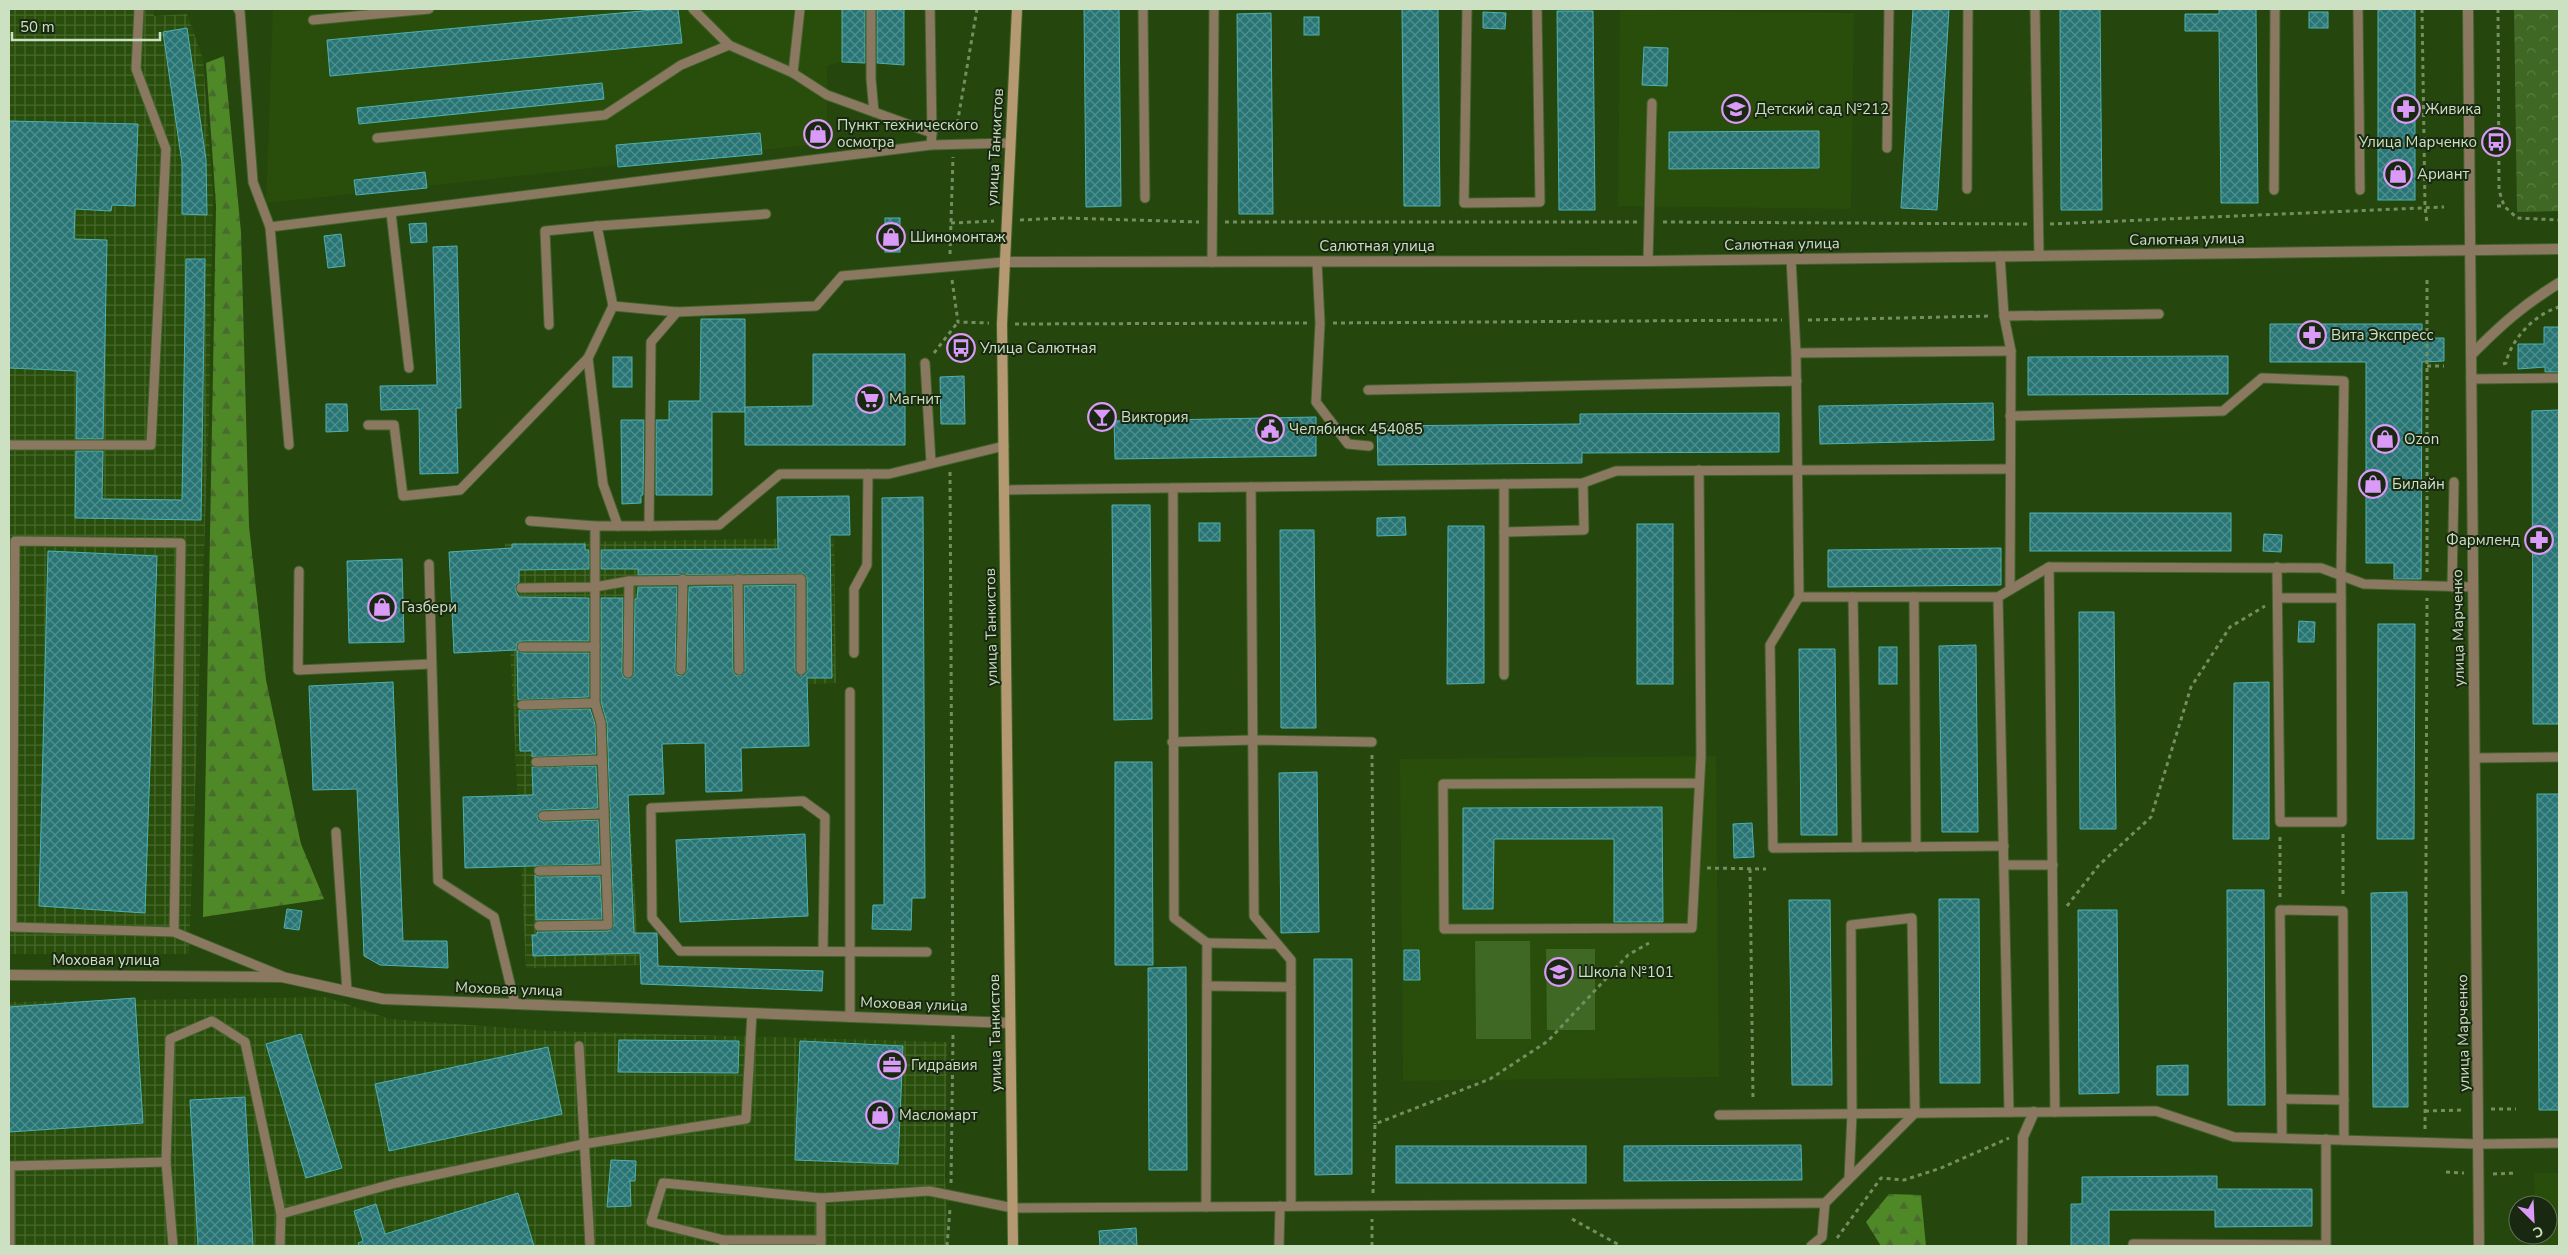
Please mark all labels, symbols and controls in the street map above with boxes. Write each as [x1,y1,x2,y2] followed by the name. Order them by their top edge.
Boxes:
[12,10,160,42] scale bar
[20,17,55,37] text: 50 m
[982,88,1008,206] street label: улица Танкистов
[1721,94,1751,124] school or university icon: Детский сад №212
[2391,94,2421,124] pharmacy icon: Живика
[1755,99,1889,119] place label: Детский сад №212
[2425,99,2481,119] place label: Живика
[837,115,979,152] place label: Пункт технического осмотра
[803,119,833,149] shop icon: Пункт технического осмотра
[2481,127,2511,157] bus stop icon: Улица Марченко
[2358,132,2477,152] place label: Улица Марченко
[2383,159,2413,189] shop icon: Ариант
[2417,164,2469,184] place label: Ариант
[876,222,906,252] shop icon: Шиномонтаж
[910,227,1006,247] place label: Шиномонтаж
[2129,228,2245,250] street label: Салютная улица
[1724,233,1840,255] street label: Салютная улица
[1319,236,1435,256] street label: Салютная улица
[2297,320,2327,350] pharmacy icon: Вита Экспресс
[2331,325,2434,345] place label: Вита Экспресс
[946,333,976,363] bus stop icon: Улица Салютная
[979,338,1097,358] place label: Улица Салютная
[855,384,885,414] supermarket icon: Магнит
[889,389,941,409] place label: Магнит
[1087,402,1117,432] bar icon: Виктория
[1121,407,1189,427] place label: Виктория
[1255,414,1285,444] public building icon: Челябинск 454085
[1289,419,1423,439] place label: Челябинск 454085
[2370,424,2400,454] shop icon: Ozon
[2404,429,2439,449] place label: Ozon
[2358,469,2388,499] shop icon: Билайн
[2392,474,2445,494] place label: Билайн
[2524,525,2554,555] pharmacy icon: Фармленд
[2446,530,2520,550] place label: Фармленд
[980,568,1002,686] street label: улица Танкистов
[2447,569,2469,687] street label: улица Марченко
[367,592,397,622] shop icon: Газбери
[401,597,457,617] place label: Газбери
[52,950,160,970] street label: Моховая улица
[1544,957,1574,987] school or university icon: Школа №101
[1578,962,1674,982] place label: Школа №101
[984,974,1006,1092] street label: улица Танкистов
[2452,974,2474,1092] street label: улица Марченко
[455,977,563,1001] street label: Моховая улица
[860,992,968,1016] street label: Моховая улица
[877,1050,907,1080] office icon: Гидравия
[911,1055,978,1075] place label: Гидравия
[865,1100,895,1130] shop icon: Масломарт
[899,1105,978,1125] place label: Масломарт
[2508,1195,2558,1245] north arrow
[2529,1221,2546,1242] text: С

